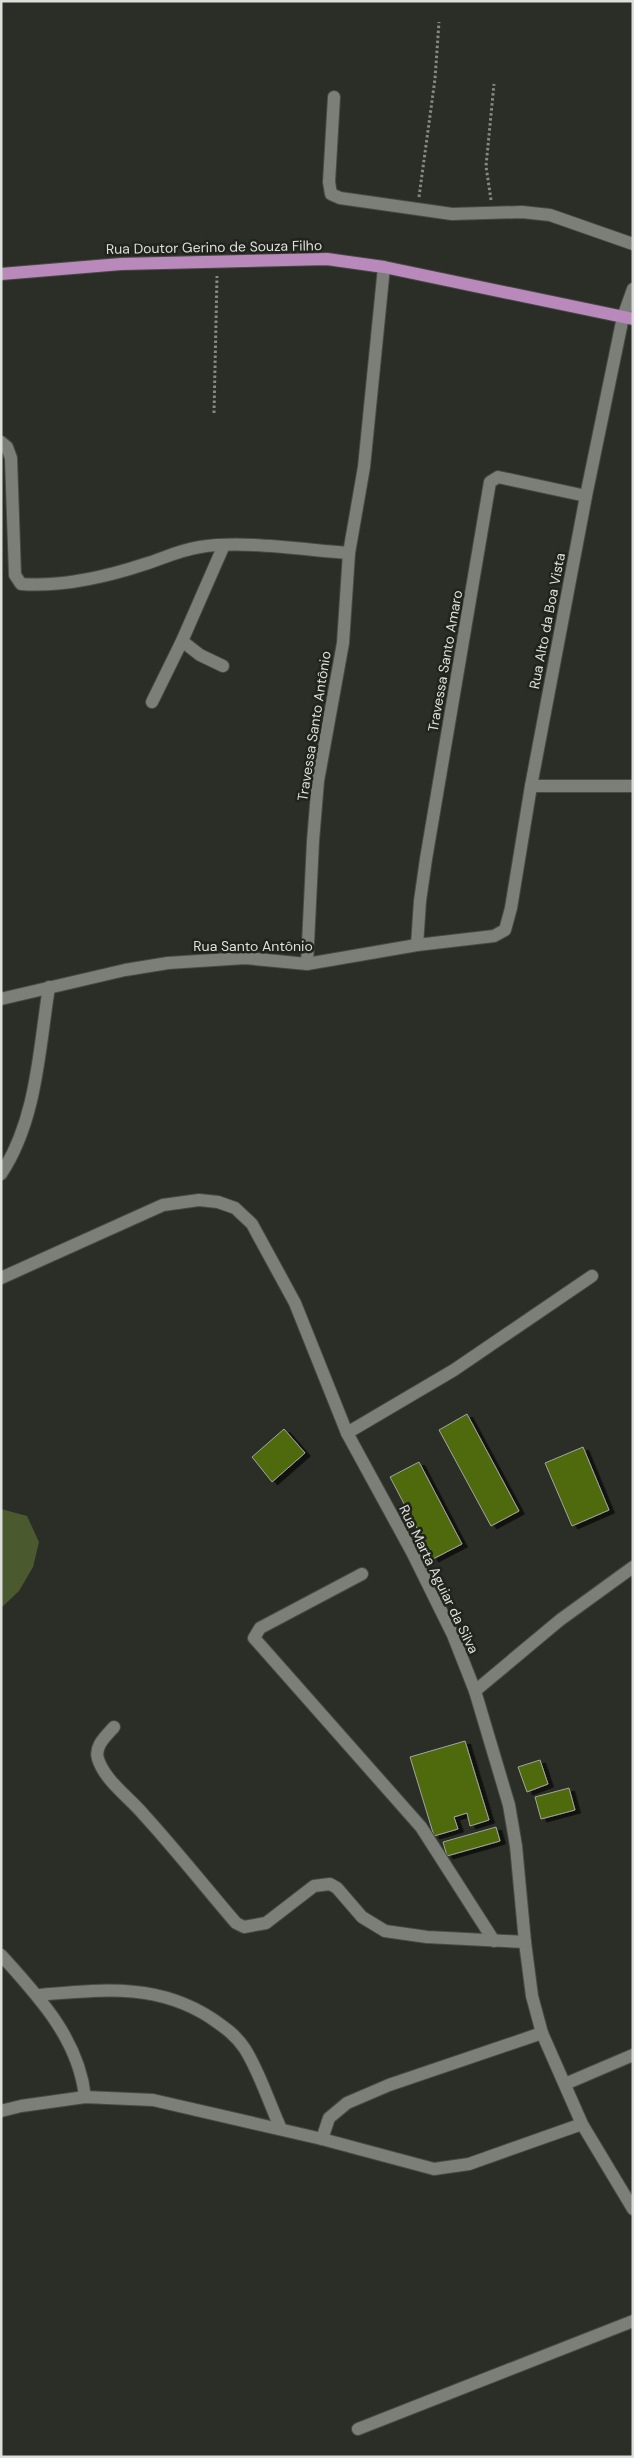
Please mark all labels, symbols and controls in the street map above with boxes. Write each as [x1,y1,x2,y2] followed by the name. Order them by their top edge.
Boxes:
[106,236,322,258] street label: Rua Doutor Gerino de Souza Filho
[525,551,569,691] street label: Rua Alto da Boa Vista
[424,589,466,733] street label: Travessa Santo Amaro
[293,650,335,802] street label: Travessa Santo Antônio
[193,937,313,955] street label: Rua Santo Antônio
[395,1502,483,1656] street label: Rua Marta Aguiar da Silva

